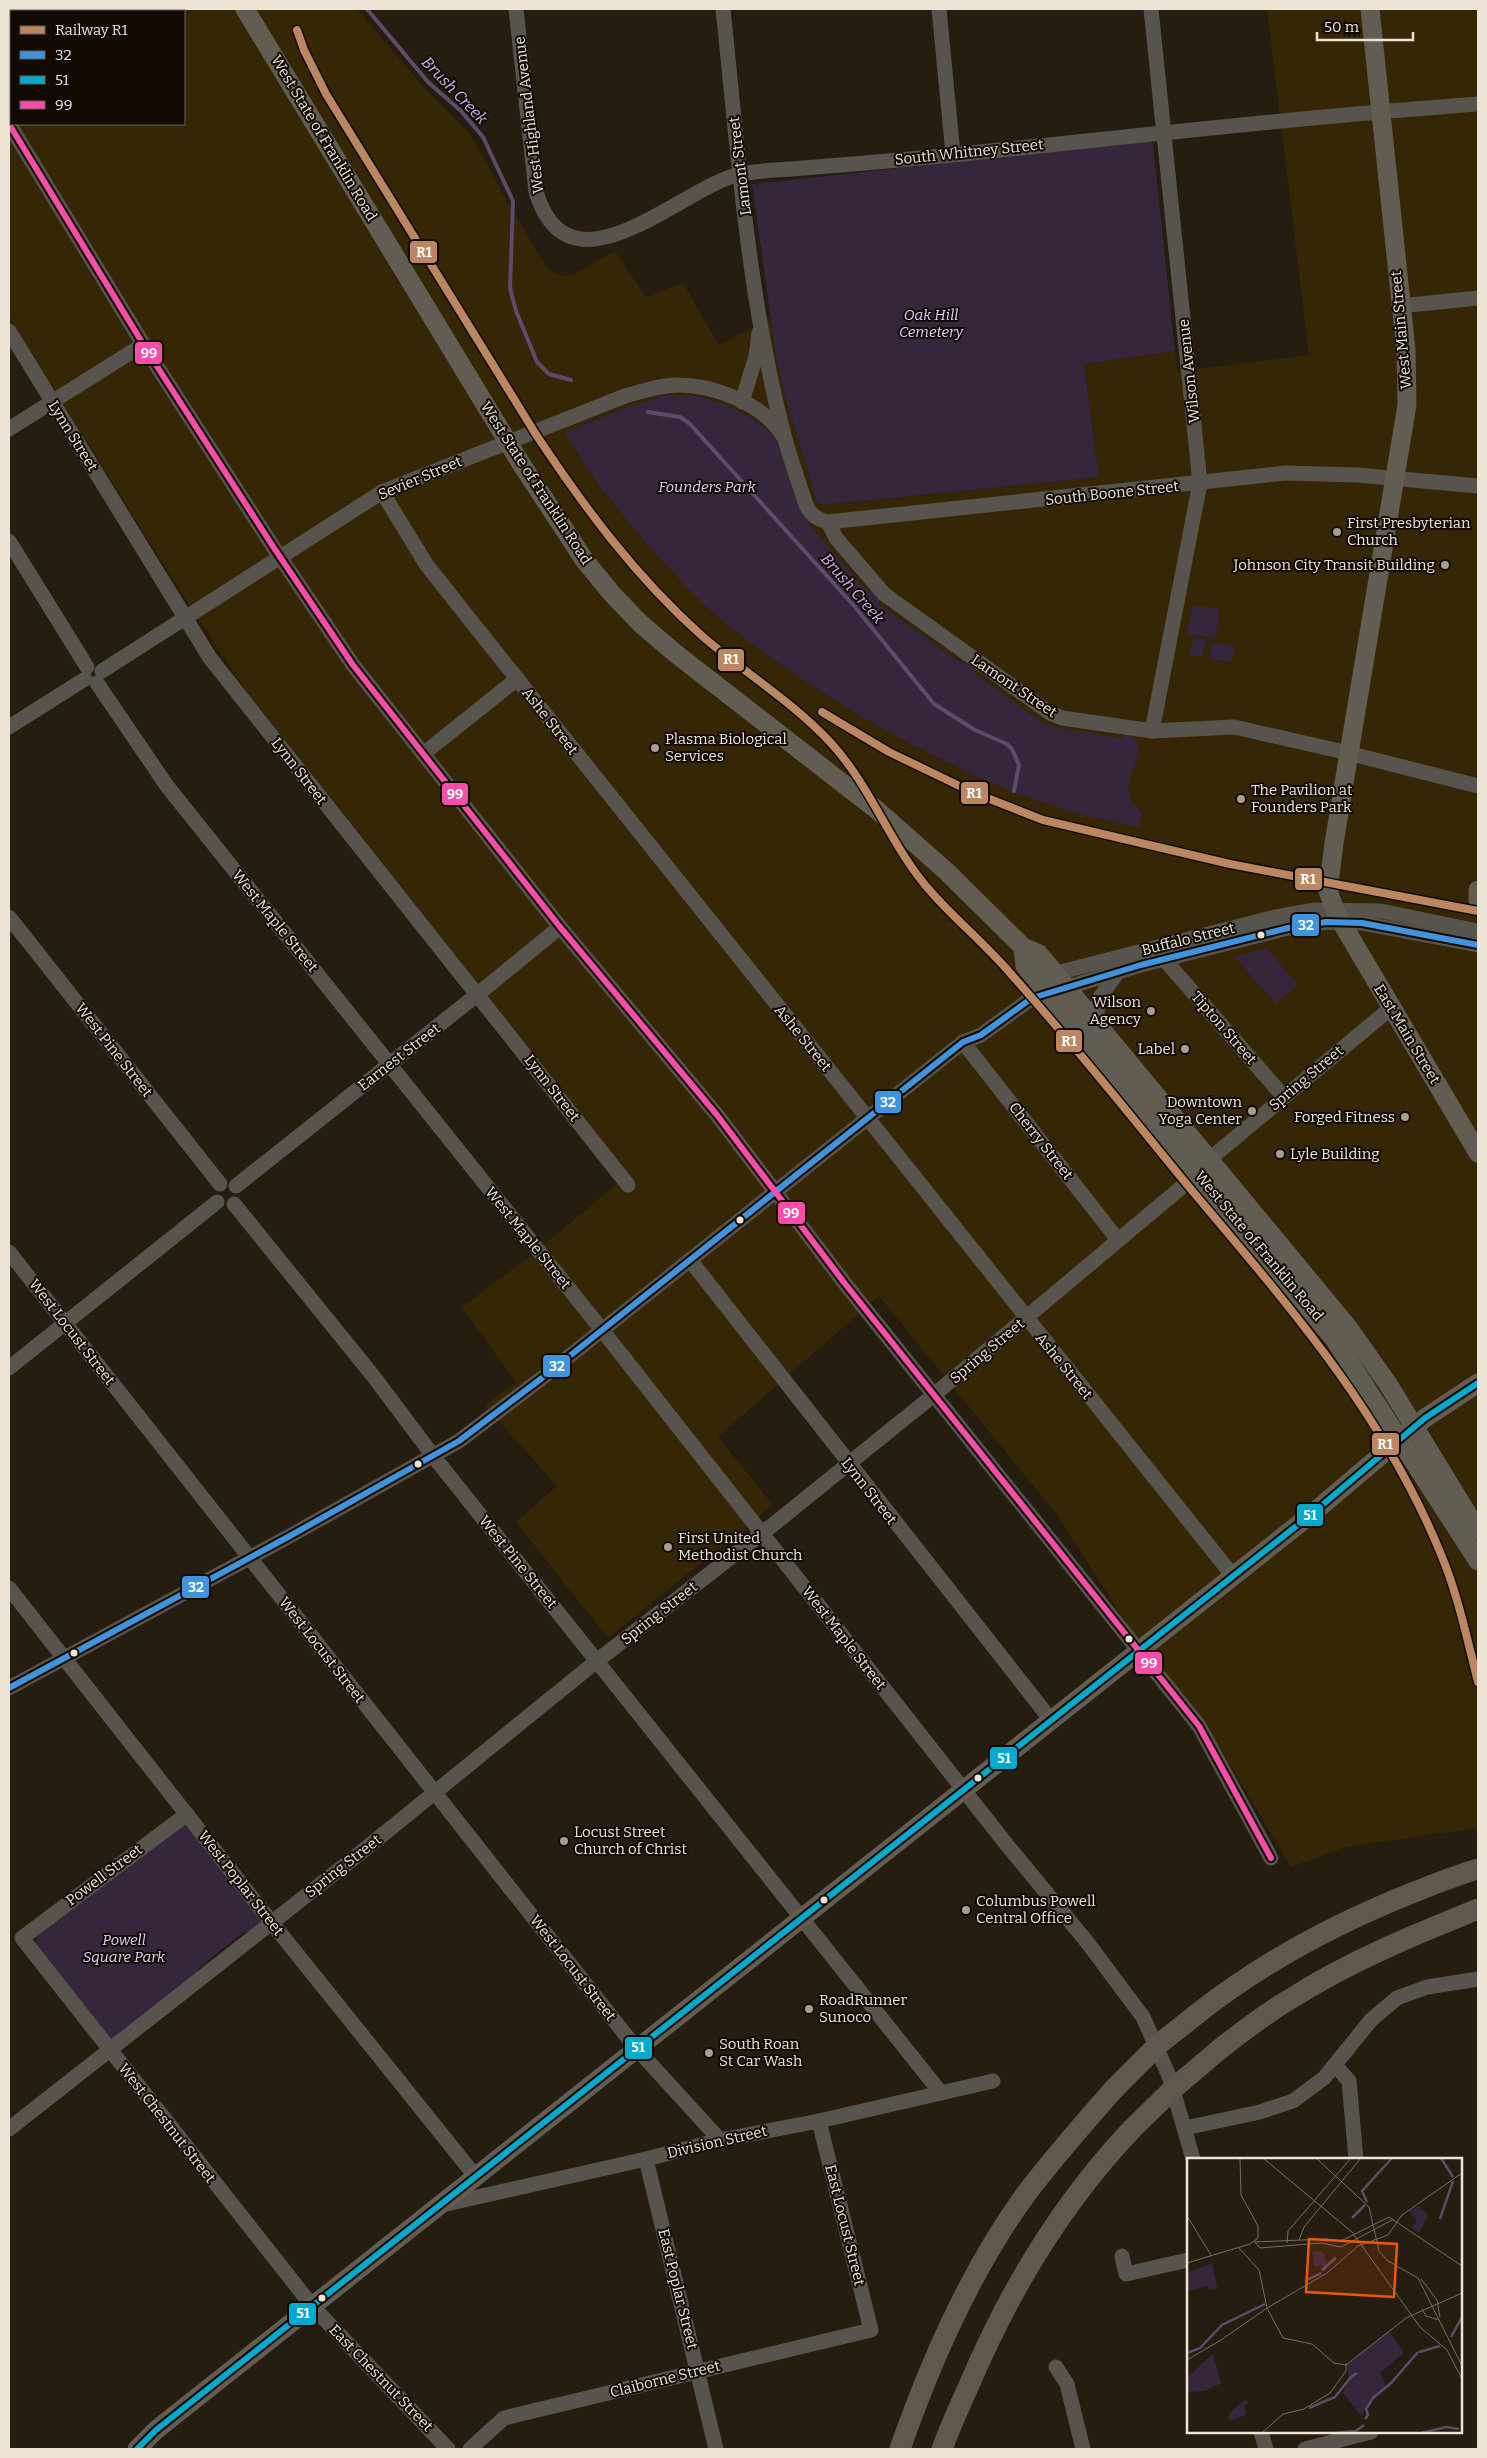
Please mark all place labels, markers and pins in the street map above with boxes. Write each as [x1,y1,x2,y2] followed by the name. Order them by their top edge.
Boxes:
[1347,514,1471,549] place label: First Presbyterian Church
[1331,526,1343,538] marker: First Presbyterian Church
[1232,556,1435,574] place label: Johnson City Transit Building
[1439,559,1451,571] marker: Johnson City Transit Building
[665,730,787,765] place label: Plasma Biological Services
[649,742,661,754] marker: Plasma Biological Services
[1251,781,1353,816] place label: The Pavilion at Founders Park
[1235,793,1247,805] marker: The Pavilion at Founders Park
[1256,930,1266,940] unlabelled marker
[1089,993,1142,1028] place label: Wilson Agency
[1145,1005,1157,1017] marker: Wilson Agency
[1137,1040,1175,1058] place label: Label
[1179,1043,1191,1055] marker: Label
[1158,1093,1243,1128] place label: Downtown Yoga Center
[1246,1105,1258,1117] marker: Downtown Yoga Center
[1294,1108,1395,1126] place label: Forged Fitness
[1399,1111,1411,1123] marker: Forged Fitness
[1290,1145,1380,1163] place label: Lyle Building
[1274,1148,1286,1160] marker: Lyle Building
[735,1215,745,1225] unlabelled marker
[413,1459,423,1469] unlabelled marker
[678,1529,803,1564] place label: First United Methodist Church
[662,1541,674,1553] marker: First United Methodist Church
[1124,1634,1134,1644] unlabelled marker
[69,1648,79,1658] unlabelled marker
[973,1773,983,1783] unlabelled marker
[574,1823,687,1858] place label: Locust Street Church of Christ
[558,1835,570,1847] marker: Locust Street Church of Christ
[976,1892,1096,1927] place label: Columbus Powell Central Office
[819,1895,829,1905] unlabelled marker
[960,1904,972,1916] marker: Columbus Powell Central Office
[819,1991,907,2026] place label: RoadRunner Sunoco
[803,2003,815,2015] marker: RoadRunner Sunoco
[719,2035,803,2070] place label: South Roan St Car Wash
[703,2047,715,2059] marker: South Roan St Car Wash
[317,2293,327,2303] unlabelled marker

